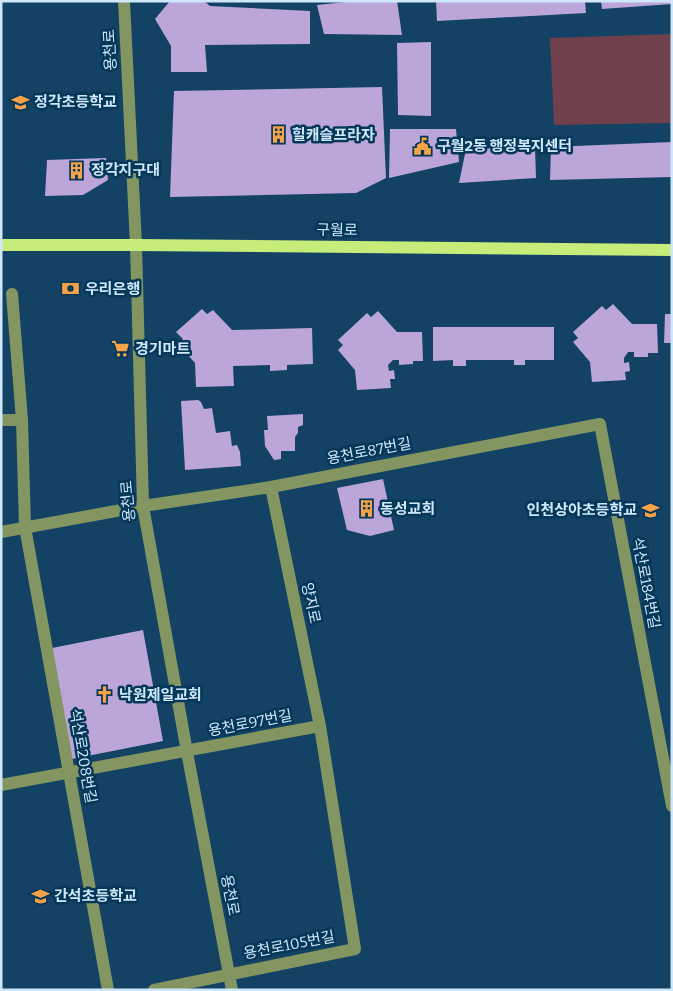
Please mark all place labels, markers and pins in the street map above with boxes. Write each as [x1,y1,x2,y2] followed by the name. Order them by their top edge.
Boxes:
[10,92,30,112] school or university icon: 정각초등학교
[34,93,117,111] place label: 정각초등학교
[268,125,288,145] building icon: 힐캐슬프라자
[292,126,375,144] place label: 힐캐슬프라자
[413,136,433,156] public building icon: 구월2동 행정복지센터
[437,137,572,155] place label: 구월2동 행정복지센터
[67,160,87,180] building icon: 정각지구대
[91,161,160,179] place label: 정각지구대
[61,279,81,299] bank icon: 우리은행
[85,280,140,298] place label: 우리은행
[111,339,131,359] supermarket icon: 경기마트
[135,340,190,358] place label: 경기마트
[356,499,376,519] building icon: 동성교회
[380,500,435,518] place label: 동성교회
[641,500,661,520] school or university icon: 인천상아초등학교
[527,501,637,519] place label: 인천상아초등학교
[95,685,115,705] church icon: 낙원제일교회
[119,686,202,704] place label: 낙원제일교회
[30,886,50,906] school or university icon: 간석초등학교
[54,887,137,905] place label: 간석초등학교

